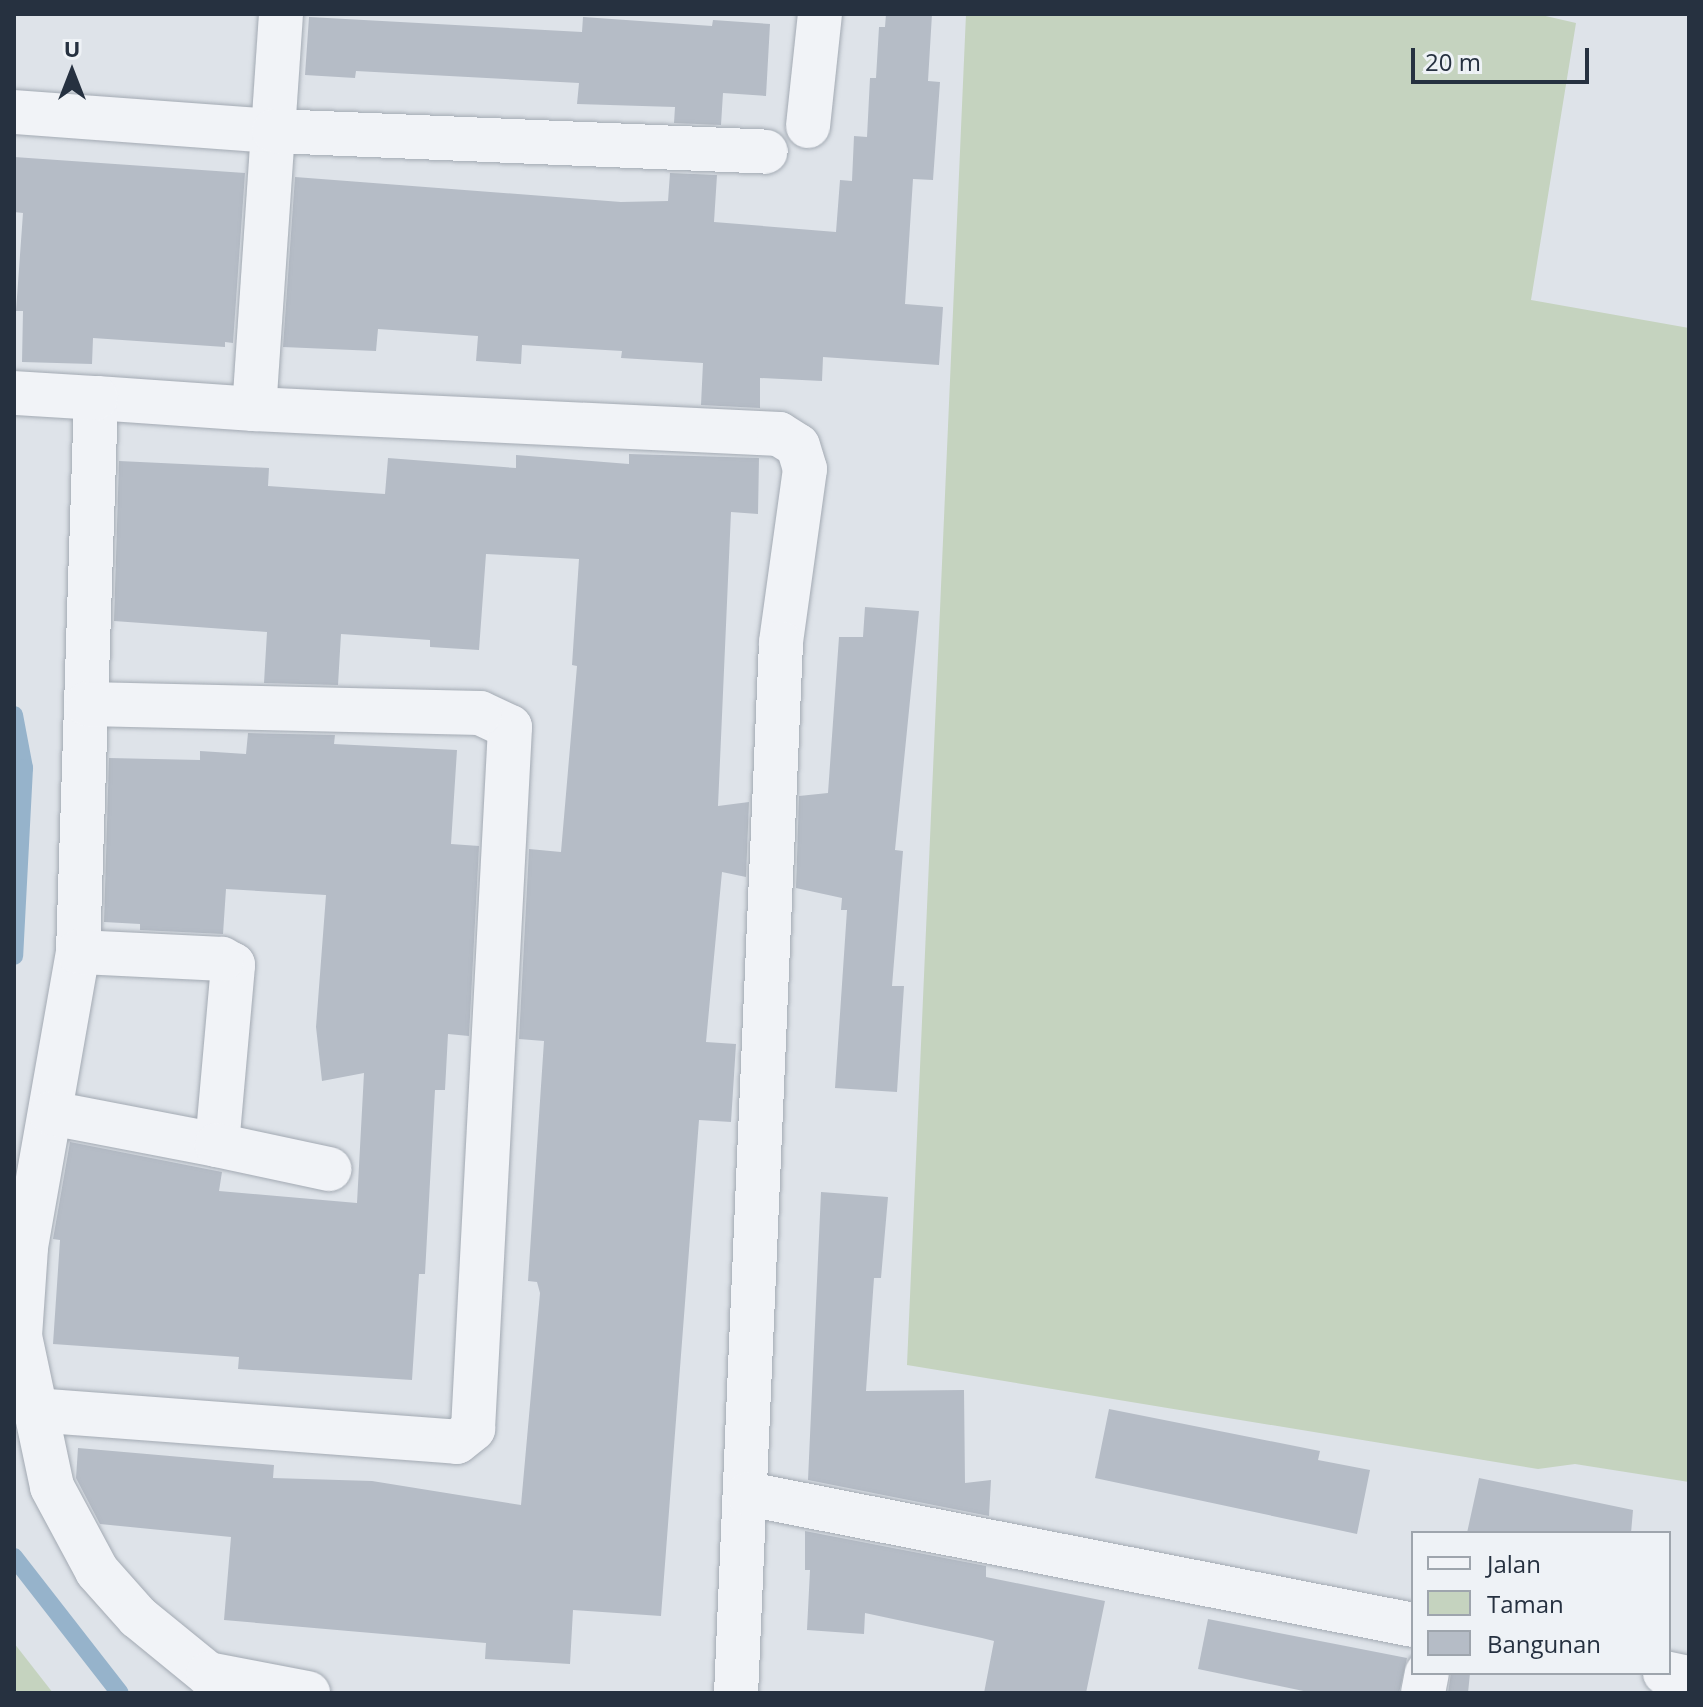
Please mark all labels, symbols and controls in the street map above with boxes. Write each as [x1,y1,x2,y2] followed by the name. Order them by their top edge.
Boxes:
[32,32,112,112] north arrow
[1415,32,1593,82] scale bar
[64,33,80,63] text: U
[1425,45,1481,78] text: 20 m
[1411,1531,1671,1675] legend
[1487,1547,1541,1580] text: Jalan
[1487,1587,1564,1620] text: Taman
[1487,1627,1601,1660] text: Bangunan

